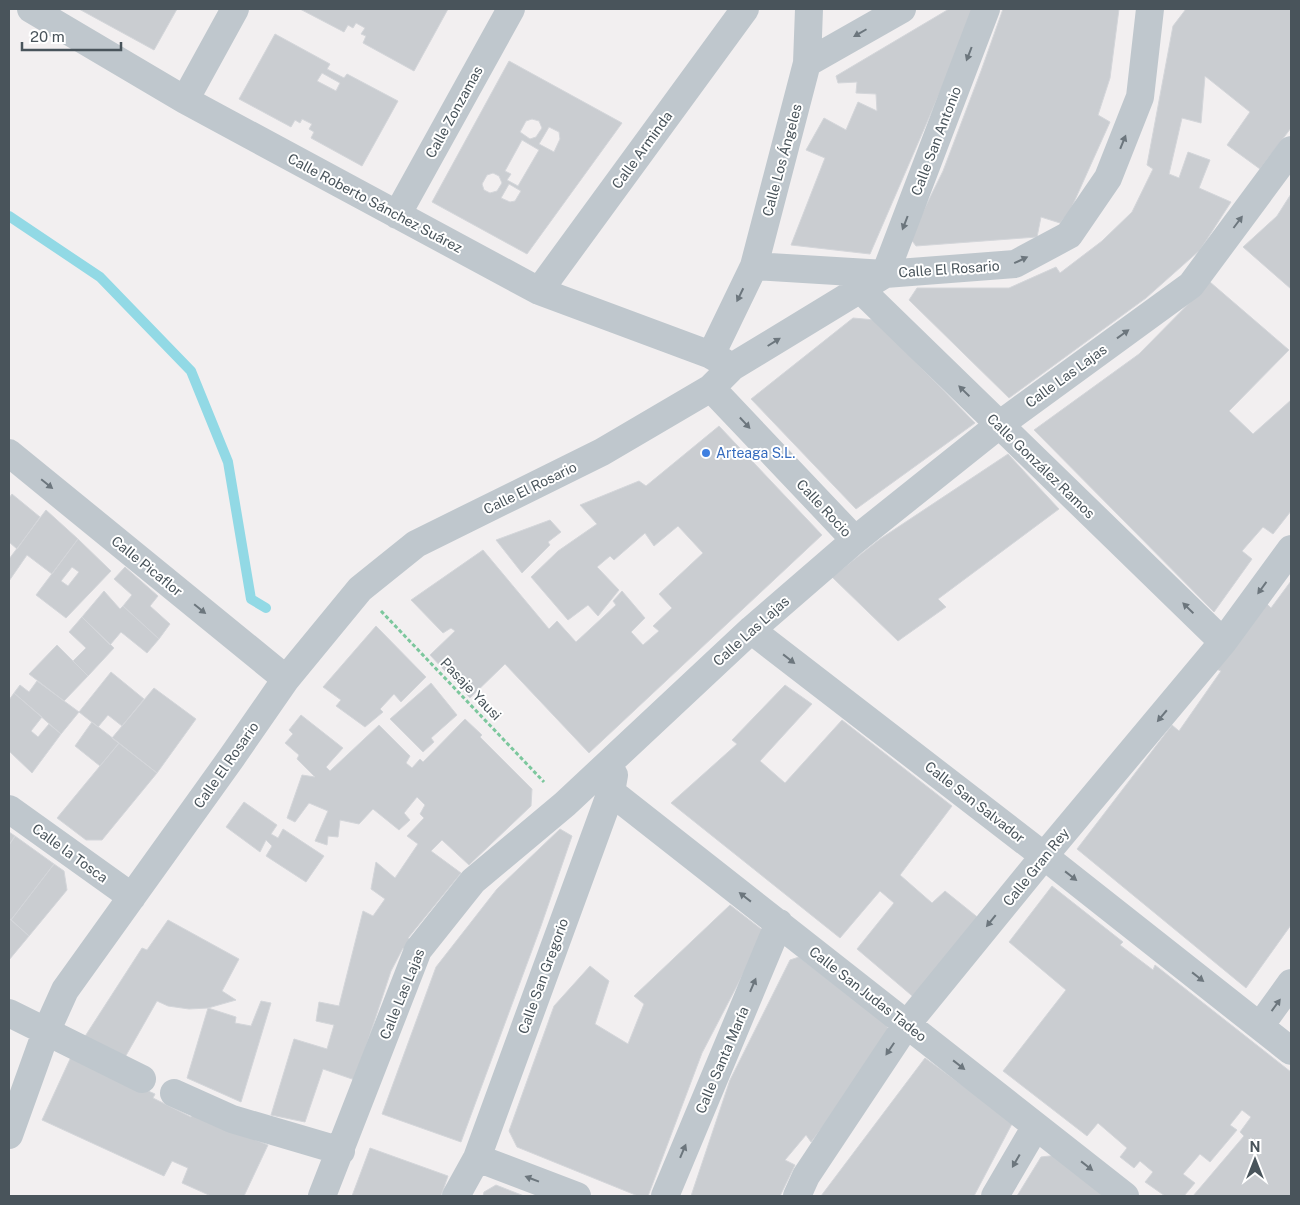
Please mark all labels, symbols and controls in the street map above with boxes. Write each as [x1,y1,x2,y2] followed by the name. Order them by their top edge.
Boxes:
[22,20,121,52] scale bar
[30,28,65,45] text: 20 m
[853,29,867,37] one-way arrow
[965,47,973,62] one-way arrow
[422,63,486,161] street label: Calle Zonzamas
[908,84,964,198] street label: Calle San Antonio
[758,102,805,218] street label: Calle Los Ángeles
[609,108,675,192] street label: Calle Arminda
[1119,135,1127,149] one-way arrow
[285,150,465,256] street label: Calle Roberto Sánchez Suárez
[901,215,908,230] one-way arrow
[1233,215,1243,229] one-way arrow
[1014,256,1028,264] one-way arrow
[898,257,1000,281] street label: Calle El Rosario
[736,288,744,302] one-way arrow
[1116,329,1130,339] one-way arrow
[767,337,780,346] one-way arrow
[1022,341,1110,411] street label: Calle Las Lajas
[958,385,970,397] one-way arrow
[984,411,1098,521] street label: Calle González Ramos
[739,417,751,429] one-way arrow
[716,445,795,461] place label: Arteaga S.L.
[700,447,712,459] marker: Arteaga S.L.
[481,459,579,517] street label: Calle El Rosario
[793,476,855,540] street label: Calle Rocio
[40,478,53,489] one-way arrow
[108,533,186,599] street label: Calle Picaflor
[1258,582,1268,595] one-way arrow
[710,593,792,669] street label: Calle Las Lajas
[193,603,206,614] one-way arrow
[1182,603,1194,615] one-way arrow
[783,654,796,665] one-way arrow
[437,655,505,723] street label: Pasaje Yausi
[1156,709,1167,722] one-way arrow
[190,719,262,811] street label: Calle El Rosario
[922,758,1028,846] street label: Calle San Salvador
[29,820,111,886] street label: Calle la Tosca
[1000,824,1073,909] street label: Calle Gran Rey
[1064,871,1077,882] one-way arrow
[739,891,752,902] one-way arrow
[985,915,996,928] one-way arrow
[515,916,571,1036] street label: Calle San Gregorio
[806,943,930,1045] street label: Calle San Judas Tadeo
[377,946,427,1042] street label: Calle Las Lajas
[1191,972,1204,983] one-way arrow
[749,977,757,992] one-way arrow
[1270,999,1281,1012] one-way arrow
[692,1004,752,1116] street label: Calle Santa María
[885,1042,895,1056] one-way arrow
[952,1059,965,1070] one-way arrow
[1230,1135,1280,1185] north arrow
[1250,1139,1260,1155] text: N
[680,1144,688,1158] one-way arrow
[1011,1154,1020,1168] one-way arrow
[1080,1160,1093,1171] one-way arrow
[524,1175,539,1182] one-way arrow

